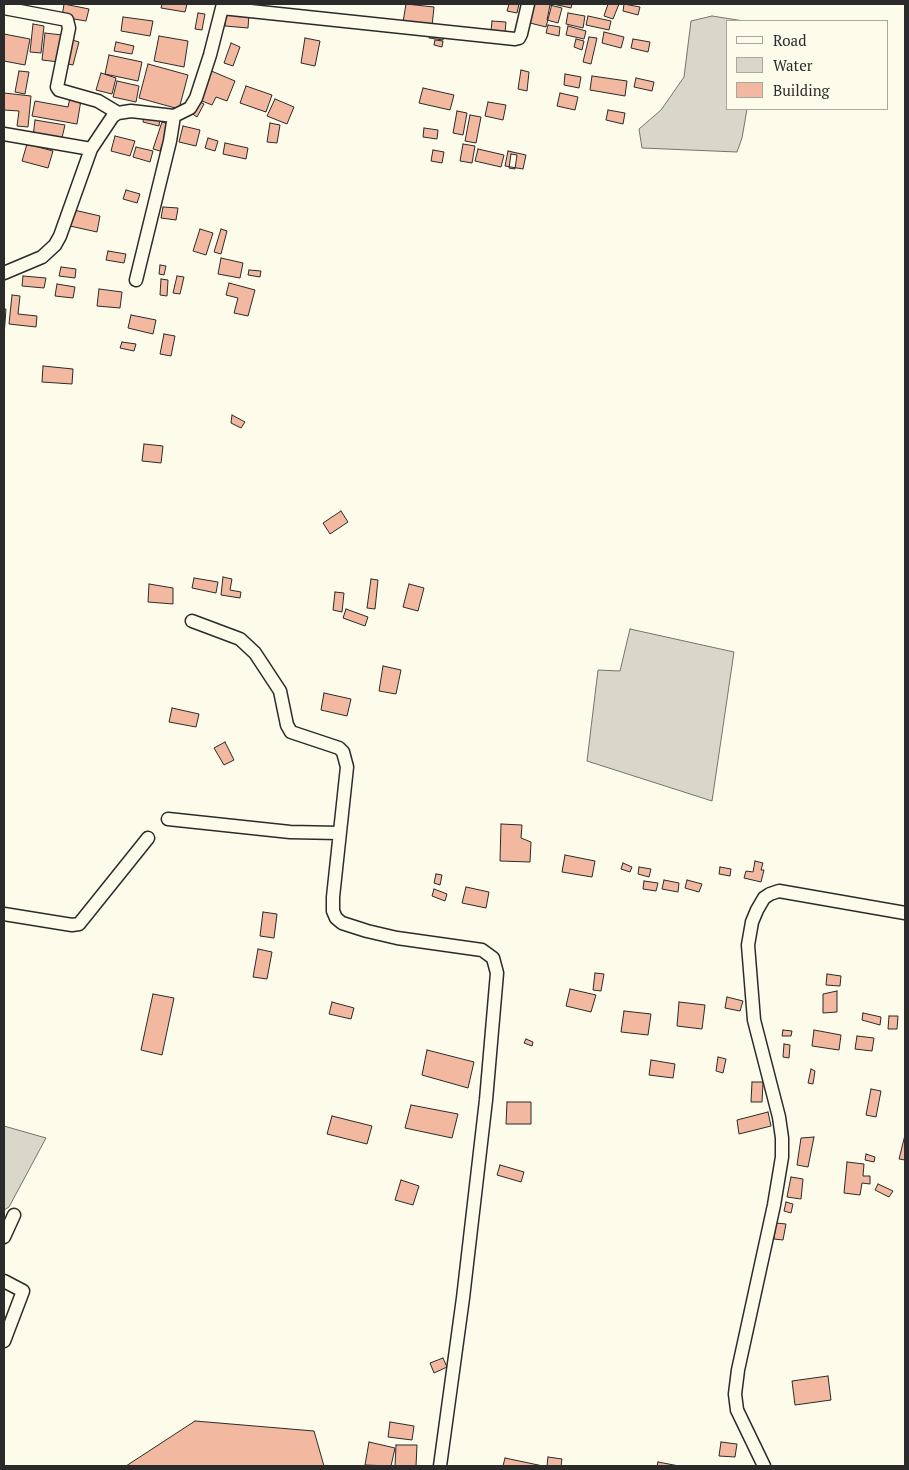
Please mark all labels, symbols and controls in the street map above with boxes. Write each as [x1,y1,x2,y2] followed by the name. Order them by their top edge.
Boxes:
[726,20,889,110] legend
[773,30,806,50] text: Road
[773,55,812,75] text: Water
[773,80,830,100] text: Building

